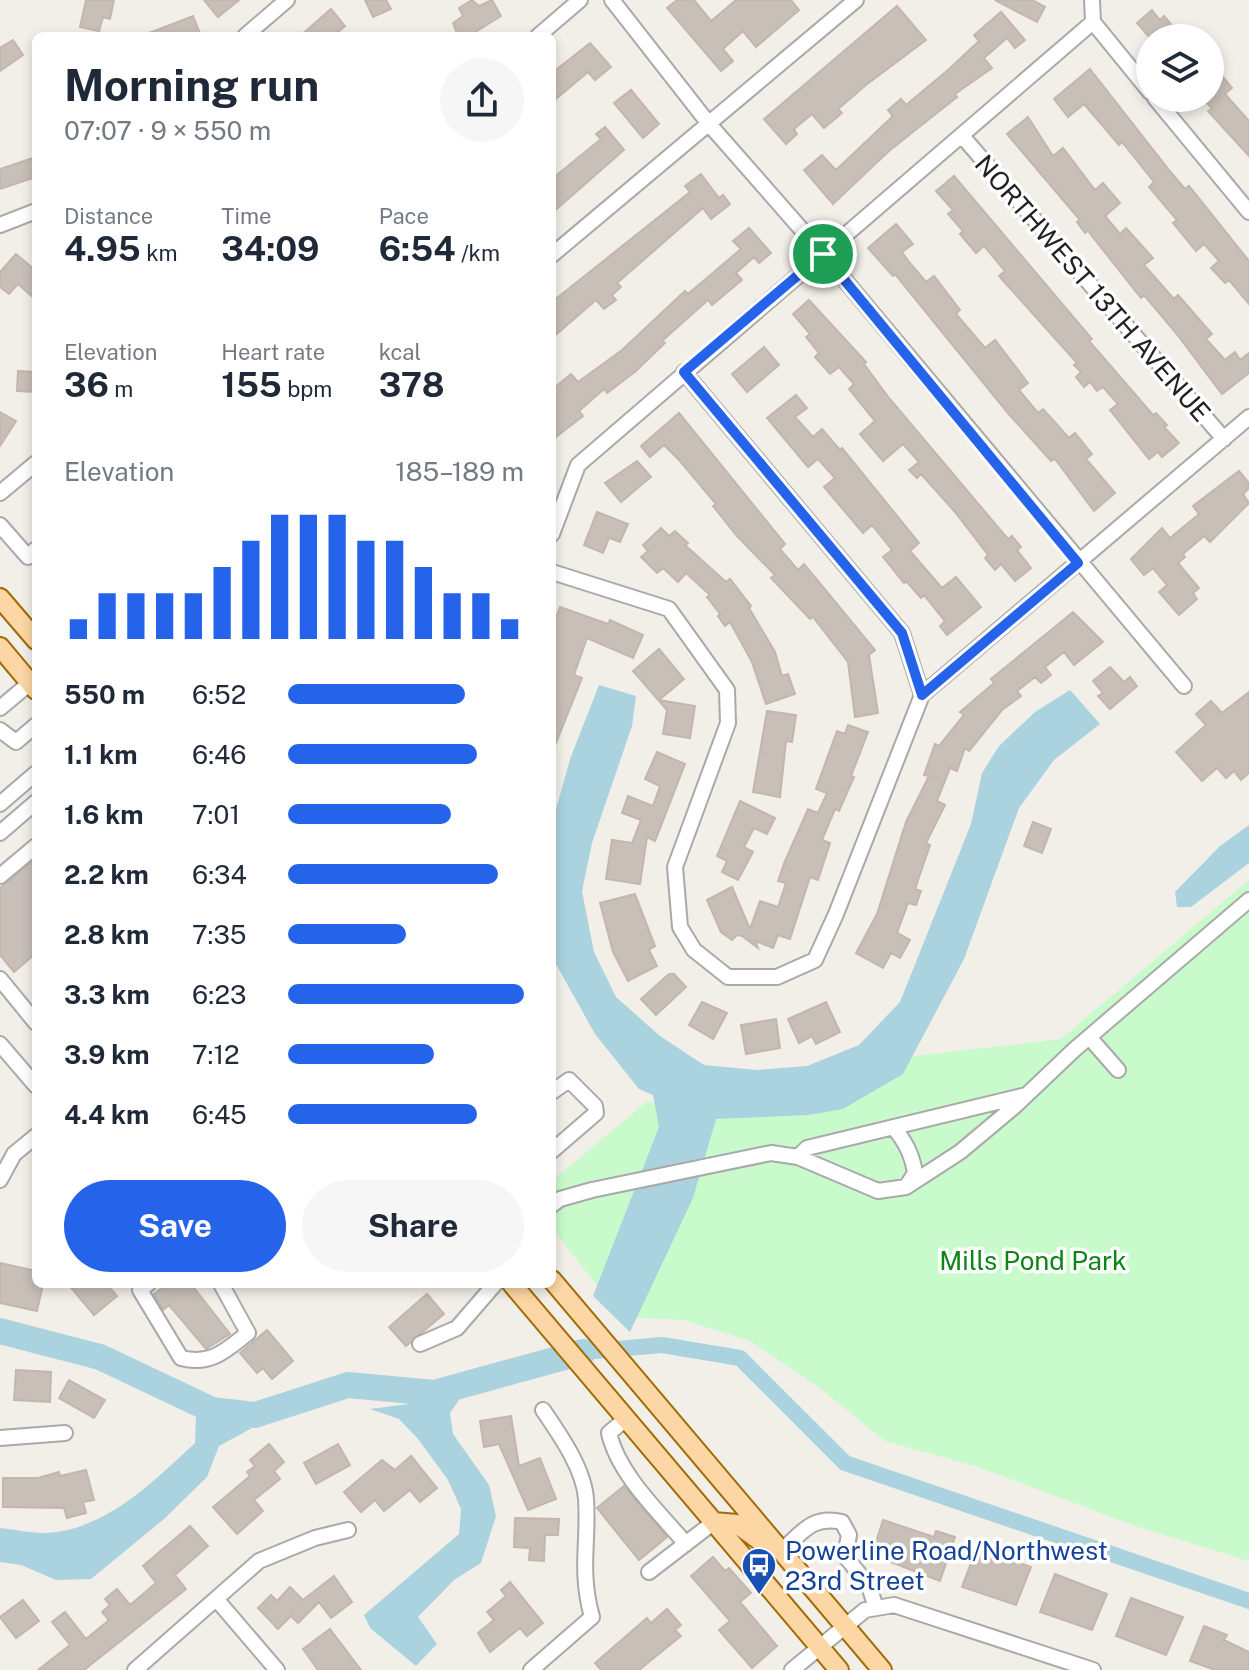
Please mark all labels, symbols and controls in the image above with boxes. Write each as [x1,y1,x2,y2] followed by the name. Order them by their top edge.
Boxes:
[1136,24,1224,112] map controls
[1136,24,1224,112] button: layers
[440,58,524,142] button: share
[64,59,319,111] text: Morning run
[64,115,271,146] text: 07:07 · 9 × 550 m
[969,148,1217,428] street label: NORTHWEST 13TH AVENUE
[64,203,153,229] text: Distance
[221,203,271,229] text: Time
[379,203,429,229] text: Pace
[789,220,857,288] pin
[64,229,141,269] text: 4.95
[221,229,320,269] text: 34:09
[379,229,456,269] text: 6:54
[801,232,845,276] icon: arrive
[141,240,178,266] text: km
[456,240,500,266] text: /km
[64,339,157,365] text: Elevation
[221,339,325,365] text: Heart rate
[379,339,421,365] text: kcal
[64,365,109,405] text: 36
[221,365,282,405] text: 155
[379,365,444,405] text: 378
[109,376,133,402] text: m
[282,376,332,402] text: bpm
[64,456,174,487] text: Elevation
[395,456,524,487] text: 185–189 m
[64,679,145,710] text: 550 m
[192,679,246,710] text: 6:52
[64,739,137,770] text: 1.1 km
[192,739,246,770] text: 6:46
[64,799,144,830] text: 1.6 km
[192,799,240,830] text: 7:01
[64,859,149,890] text: 2.2 km
[192,859,247,890] text: 6:34
[64,919,149,950] text: 2.8 km
[192,919,247,950] text: 7:35
[64,979,150,1010] text: 3.3 km
[192,979,246,1010] text: 6:23
[64,1039,150,1070] text: 3.9 km
[192,1039,240,1070] text: 7:12
[64,1099,149,1130] text: 4.4 km
[192,1099,247,1130] text: 6:45
[64,1180,286,1272] button: Save
[302,1180,524,1272] button: Share
[939,1245,1127,1276] park label: Mills Pond Park
[785,1535,1108,1596] place label: Powerline Road/Northwest 23rd Street
[740,1546,778,1596] bus stop icon: Powerline Road/Northwest 23rd Street

